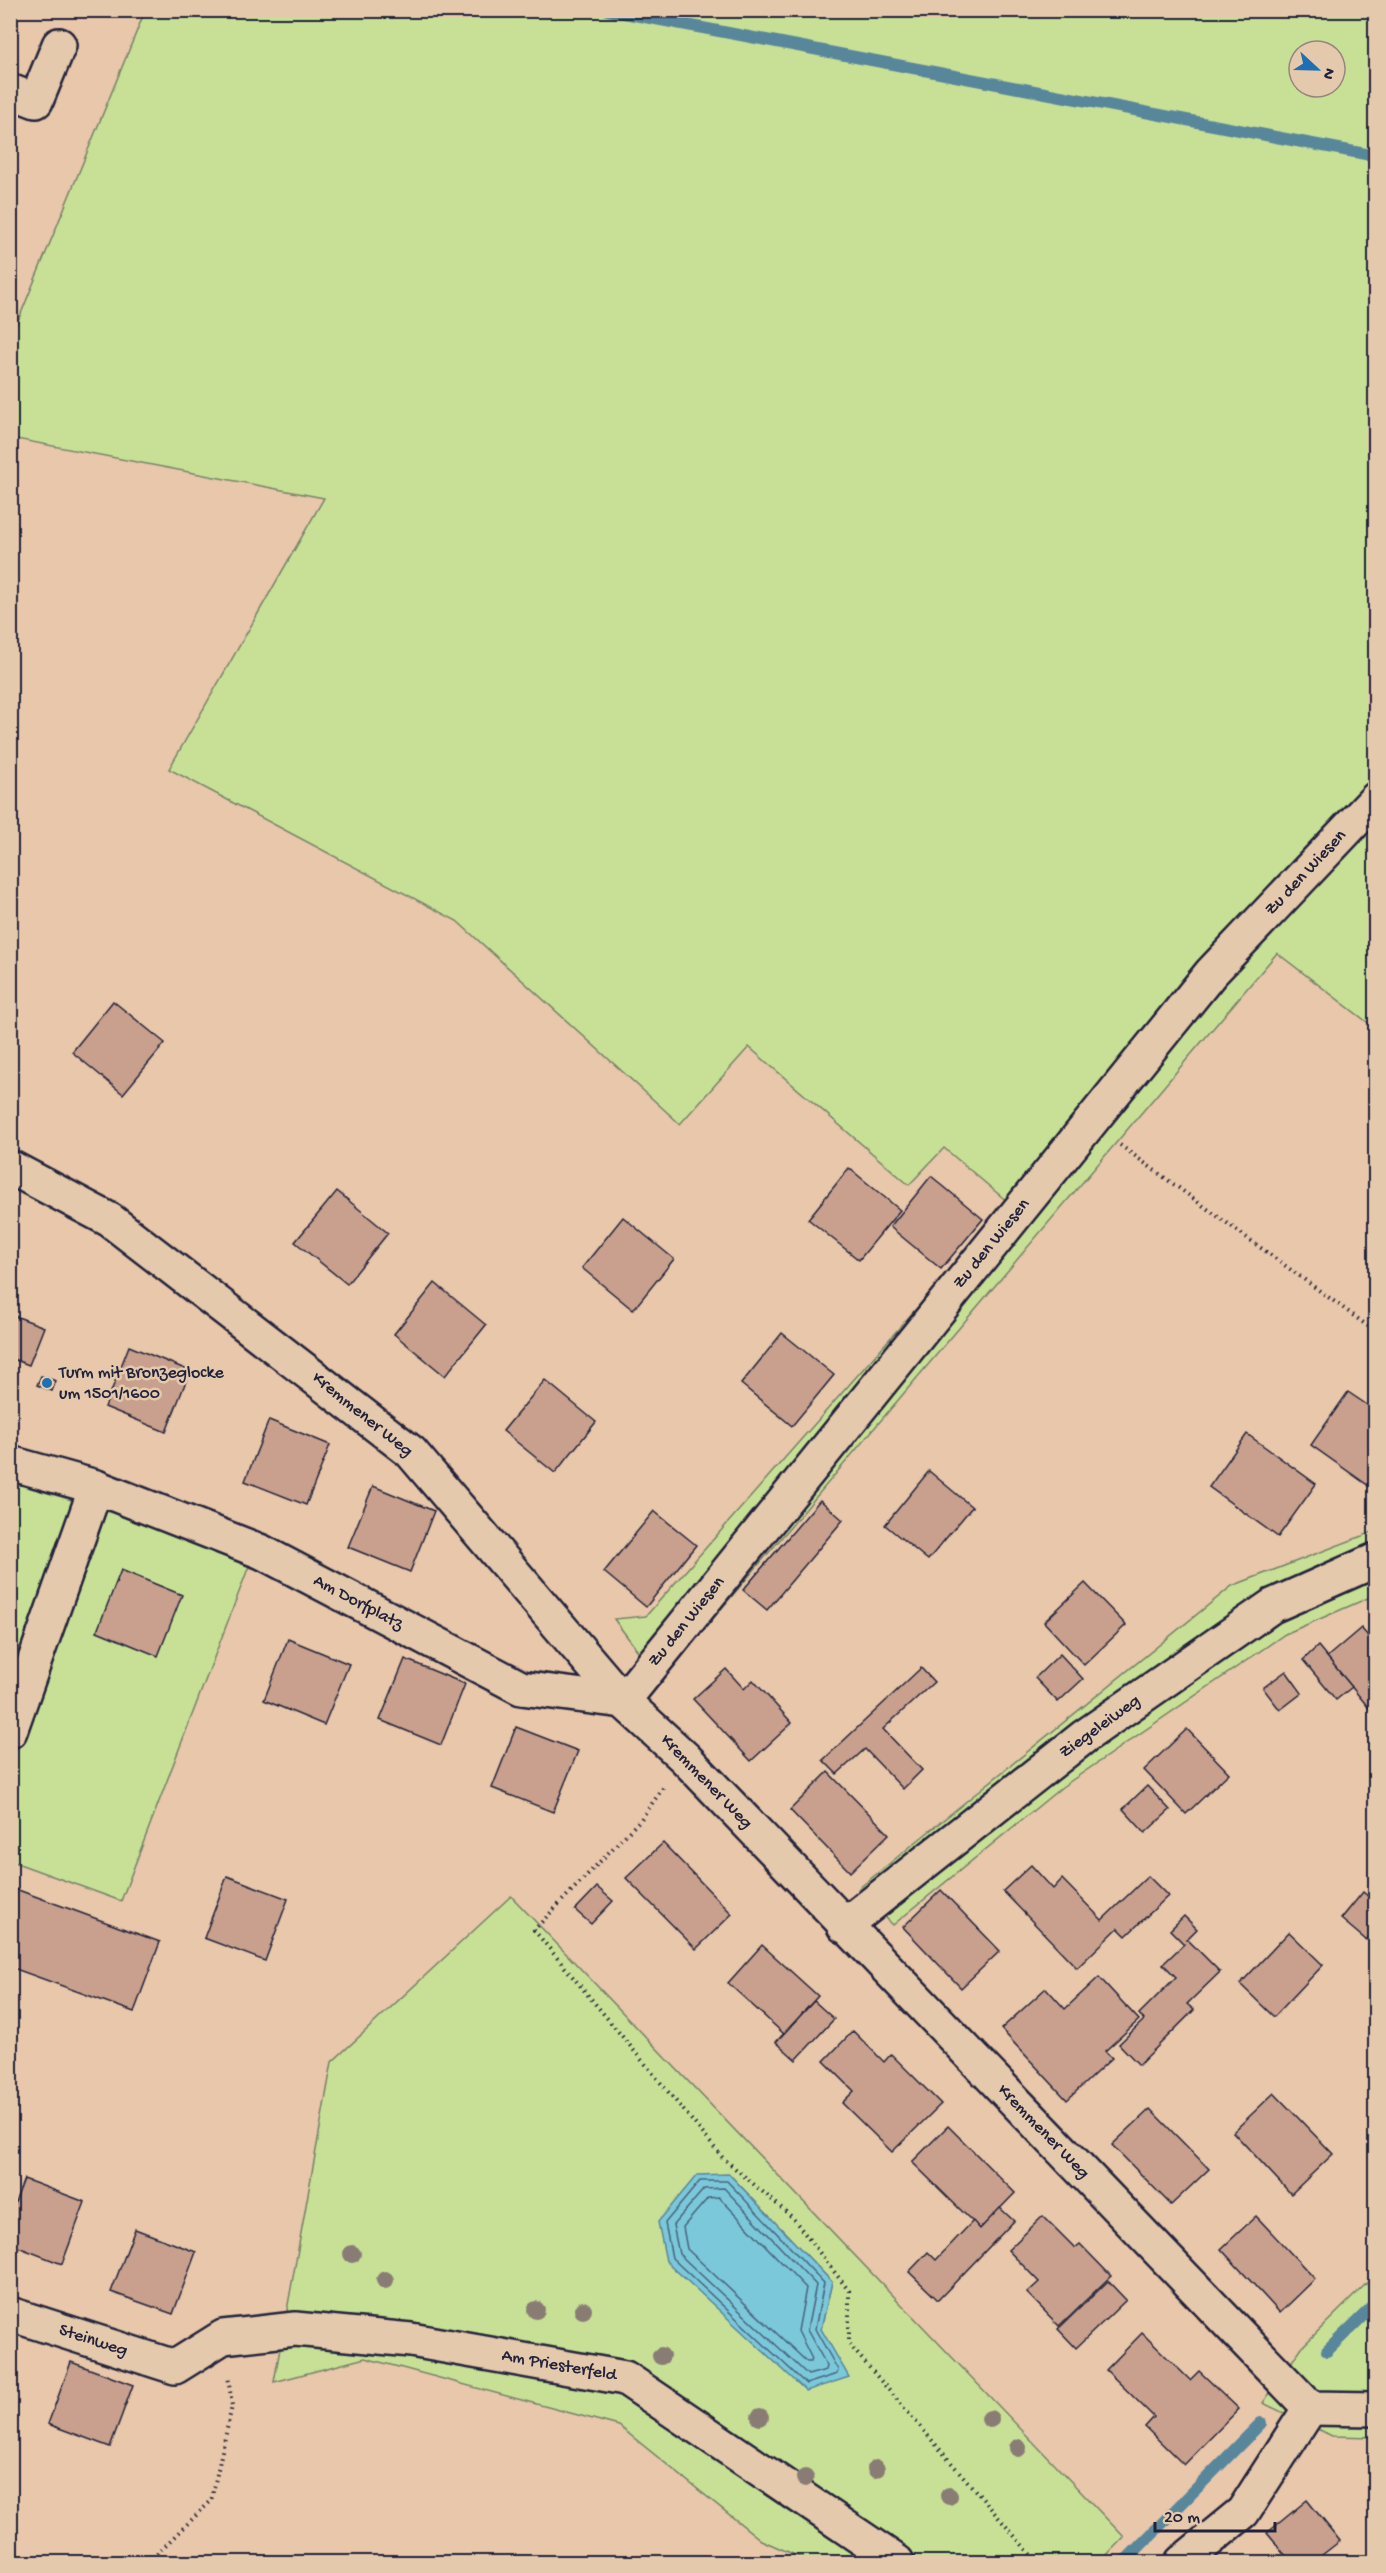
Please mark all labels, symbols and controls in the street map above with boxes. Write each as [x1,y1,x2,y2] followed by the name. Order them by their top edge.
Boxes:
[1287,39,1347,99] north arrow
[1317,65,1338,82] text: N
[1261,825,1351,920] street label: Zu den Wiesen
[949,1194,1035,1293] street label: Zu den Wiesen
[58,1363,224,1405] place label: Turm mit Bronzeglocke um 1501/1600
[307,1368,417,1462] street label: Kremmener Weg
[40,1376,54,1390] marker: Turm mit Bronzeglocke um 1501/1600
[309,1571,407,1636] street label: Am Dorfplatz
[644,1572,730,1671] street label: Zu den Wiesen
[1055,1691,1145,1763] street label: Ziegeleiweg
[655,1730,757,1834] street label: Kremmener Weg
[992,2080,1094,2184] street label: Kremmener Weg
[56,2320,130,2362] street label: Steinweg
[500,2346,619,2387] street label: Am Priesterfeld
[1155,2495,1275,2533] scale bar
[1164,2508,1200,2529] text: 20 m

